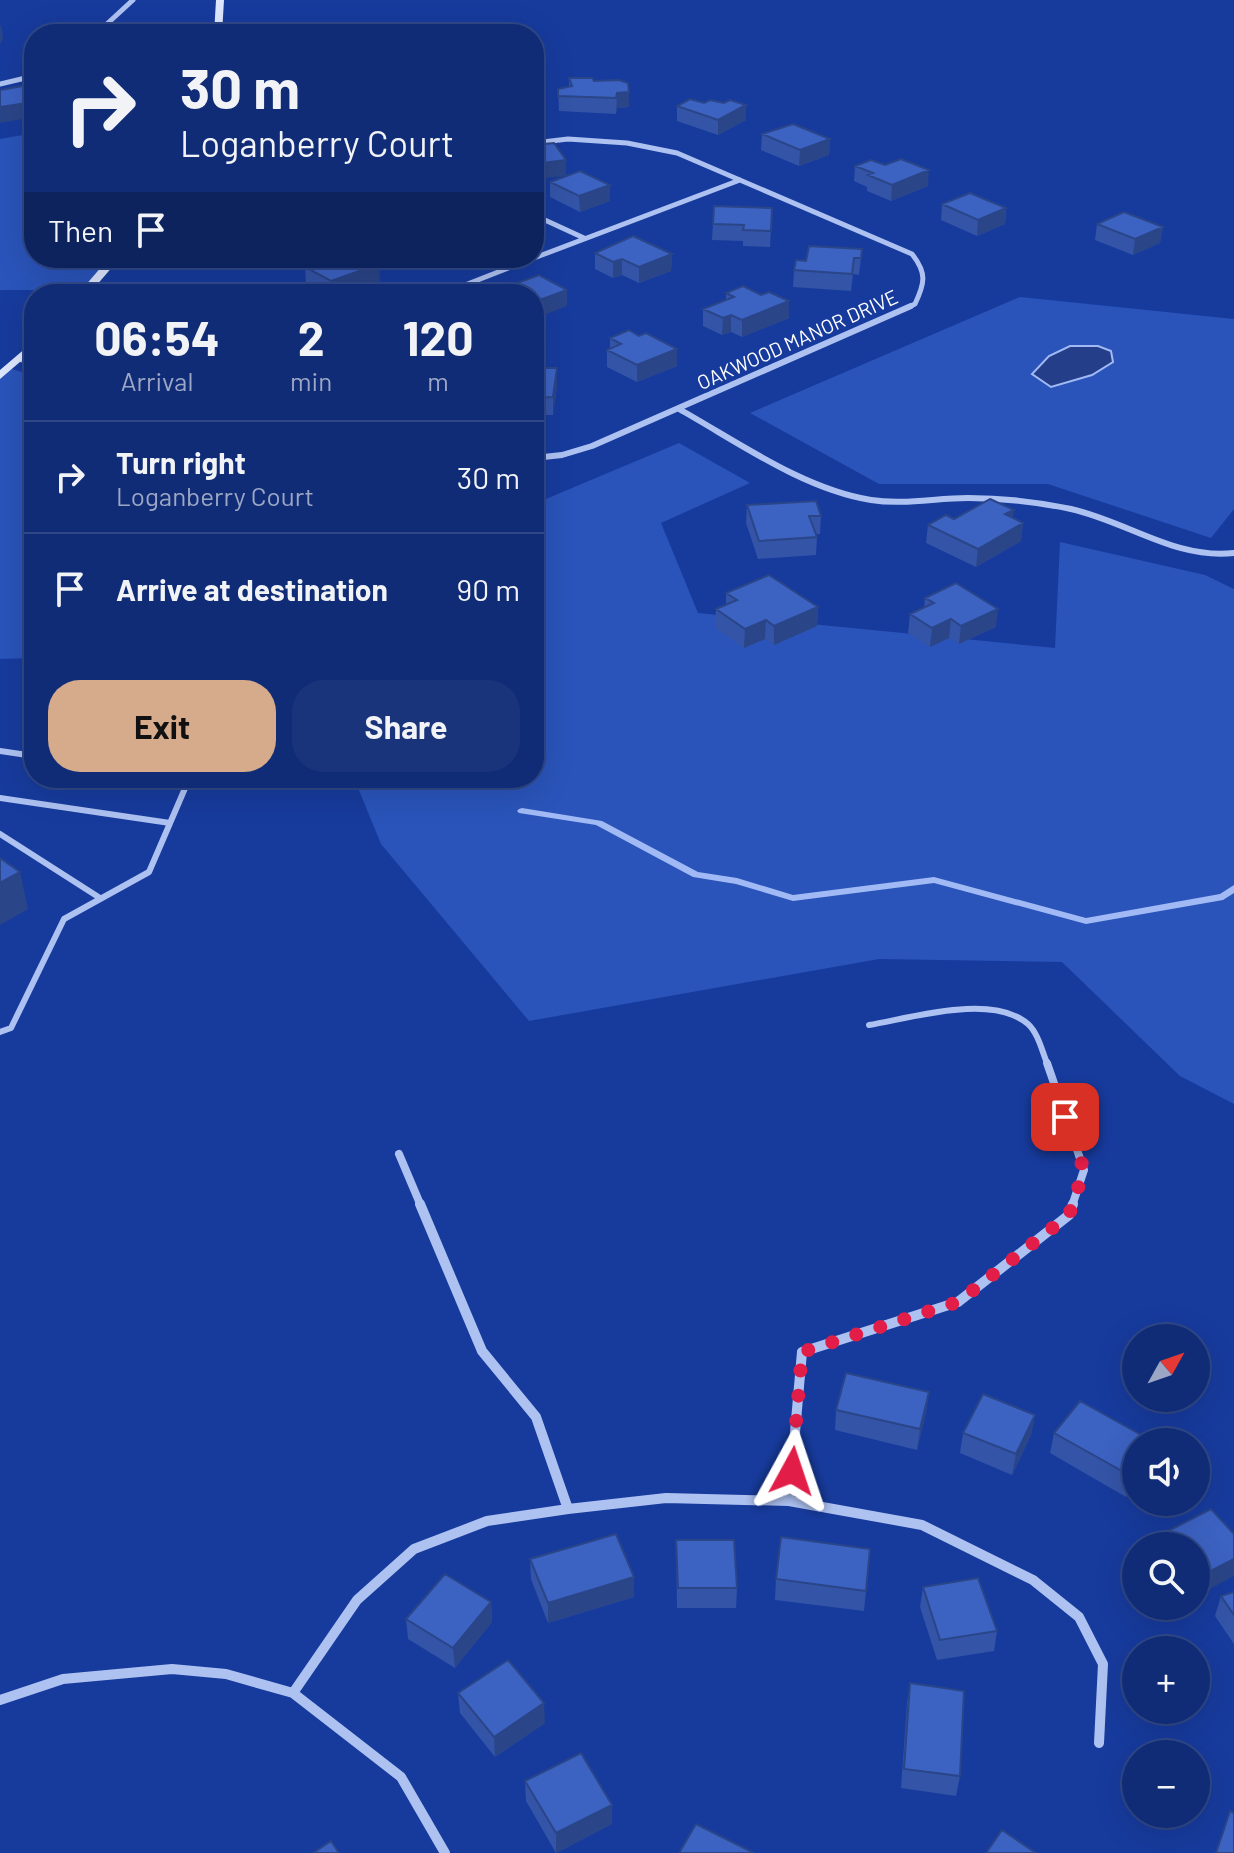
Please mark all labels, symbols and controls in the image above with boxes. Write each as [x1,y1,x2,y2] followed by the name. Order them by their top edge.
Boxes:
[180,53,300,120] text: 30 m
[48,56,152,160] icon: right
[180,121,454,164] text: Loganberry Court
[129,208,173,252] icon: arrive
[48,212,113,248] text: Then
[693,284,901,394] street label: OAKWOOD MANOR DRIVE
[94,308,220,366] text: 06:54
[298,308,325,366] text: 2
[402,308,474,366] text: 120
[121,365,193,396] text: Arrival
[290,365,332,396] text: min
[427,365,449,396] text: m
[116,444,246,480] text: Turn right
[48,455,92,499] icon: right
[457,459,520,495] text: 30 m
[116,480,314,511] text: Loganberry Court
[48,567,92,611] icon: arrive
[116,571,388,607] text: Arrive at destination
[457,571,520,607] text: 90 m
[48,680,276,772] button: Exit
[292,680,520,772] button: Share
[1031,1083,1099,1151] pin
[1043,1095,1087,1139] icon: arrive
[1122,1324,1210,1412] north arrow
[1122,1324,1210,1828] map controls
[1122,1428,1210,1516] button: sound
[750,1429,834,1513] position arrow
[1122,1532,1210,1620] button: search
[1122,1636,1210,1724] button: +
[1122,1740,1210,1828] button: −

